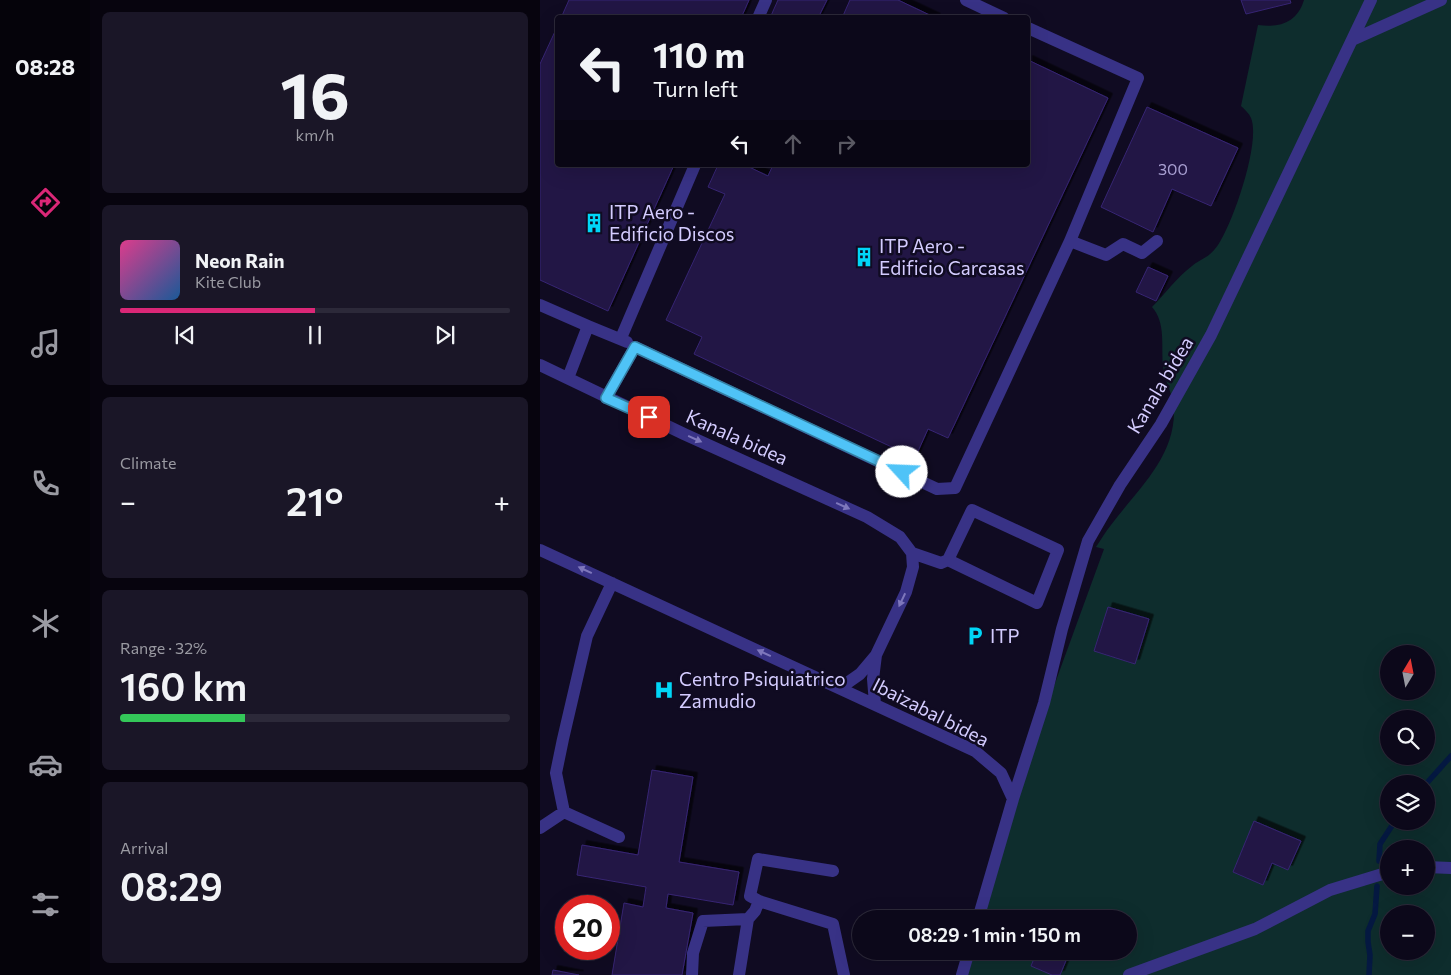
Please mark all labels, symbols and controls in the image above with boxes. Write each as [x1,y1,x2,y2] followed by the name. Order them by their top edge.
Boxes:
[653,32,745,75] text: 110 m
[570,35,635,100] icon: left
[15,53,75,80] text: 08:28
[280,53,350,132] text: 16
[653,75,738,102] text: Turn left
[296,125,334,144] text: km/h
[726,130,754,158] icon: left
[779,130,807,158] icon: ahead
[832,130,860,158] icon: right
[1158,159,1188,178] house number: 300
[28,185,63,220] icon: directions
[609,200,735,245] place label: ITP Aero - Edificio Discos
[583,212,605,234] building icon: ITP Aero - Edificio Discos
[879,234,1025,279] place label: ITP Aero - Edificio Carcasas
[853,246,875,268] building icon: ITP Aero - Edificio Carcasas
[195,249,285,272] text: Neon Rain
[195,272,261,291] text: Kite Club
[171,321,199,349] icon: previous
[301,321,329,349] icon: pause
[431,321,459,349] icon: next
[28,326,63,361] icon: music
[1122,332,1197,437] street label: Kanala bidea
[628,396,670,438] pin
[635,403,663,431] icon: arrive
[683,404,792,469] street label: Kanala bidea
[688,435,702,443] one-way arrow
[875,445,927,497] position arrow
[120,453,176,472] text: Climate
[28,466,63,501] icon: phone
[286,477,343,524] text: 21°
[120,484,136,518] text: −
[494,484,510,518] text: +
[836,502,850,510] one-way arrow
[577,566,592,574] one-way arrow
[898,593,906,607] one-way arrow
[28,606,63,641] icon: climate
[990,624,1019,647] place label: ITP
[964,625,986,647] parking icon: ITP
[120,638,207,657] text: Range · 32%
[1380,645,1435,700] north arrow
[1380,645,1435,960] map controls
[757,648,771,656] one-way arrow
[120,662,247,709] text: 160 km
[679,667,846,712] place label: Centro Psiquiatrico Zamudio
[869,672,993,751] street label: Ibaizabal bidea
[653,679,675,701] hospital icon: Centro Psiquiatrico Zamudio
[1380,710,1435,765] button: search
[28,747,63,782] icon: car
[1380,775,1435,830] button: layers
[120,838,168,857] text: Arrival
[1380,840,1435,895] button: +
[120,862,223,909] text: 08:29
[28,887,63,922] icon: filters
[555,895,620,960] speed limit sign: 20
[1380,905,1435,960] button: −
[908,923,1081,946] text: 08:29 · 1 min · 150 m

